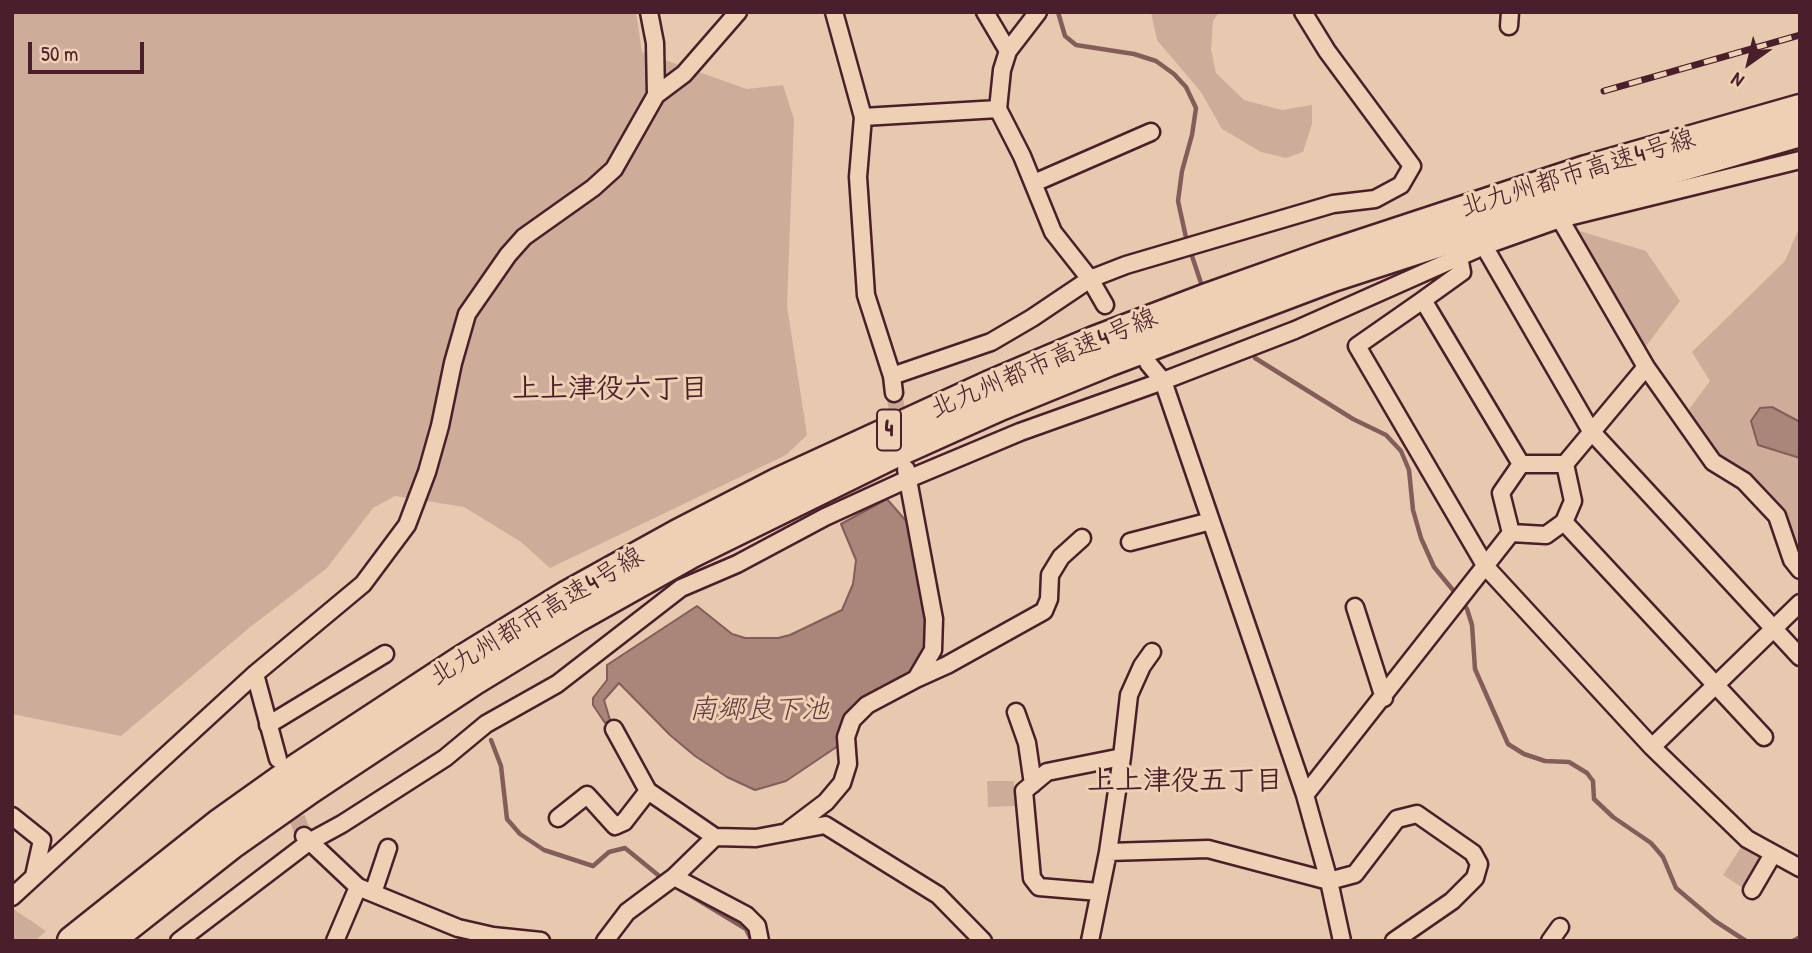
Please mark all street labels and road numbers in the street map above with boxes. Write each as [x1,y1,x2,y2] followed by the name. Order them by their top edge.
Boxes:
[1457,123,1699,225] street label: 北九州都市高速4号線
[926,302,1162,426] street label: 北九州都市高速4号線
[877,410,901,450] road number: 4
[424,541,650,693] street label: 北九州都市高速4号線

